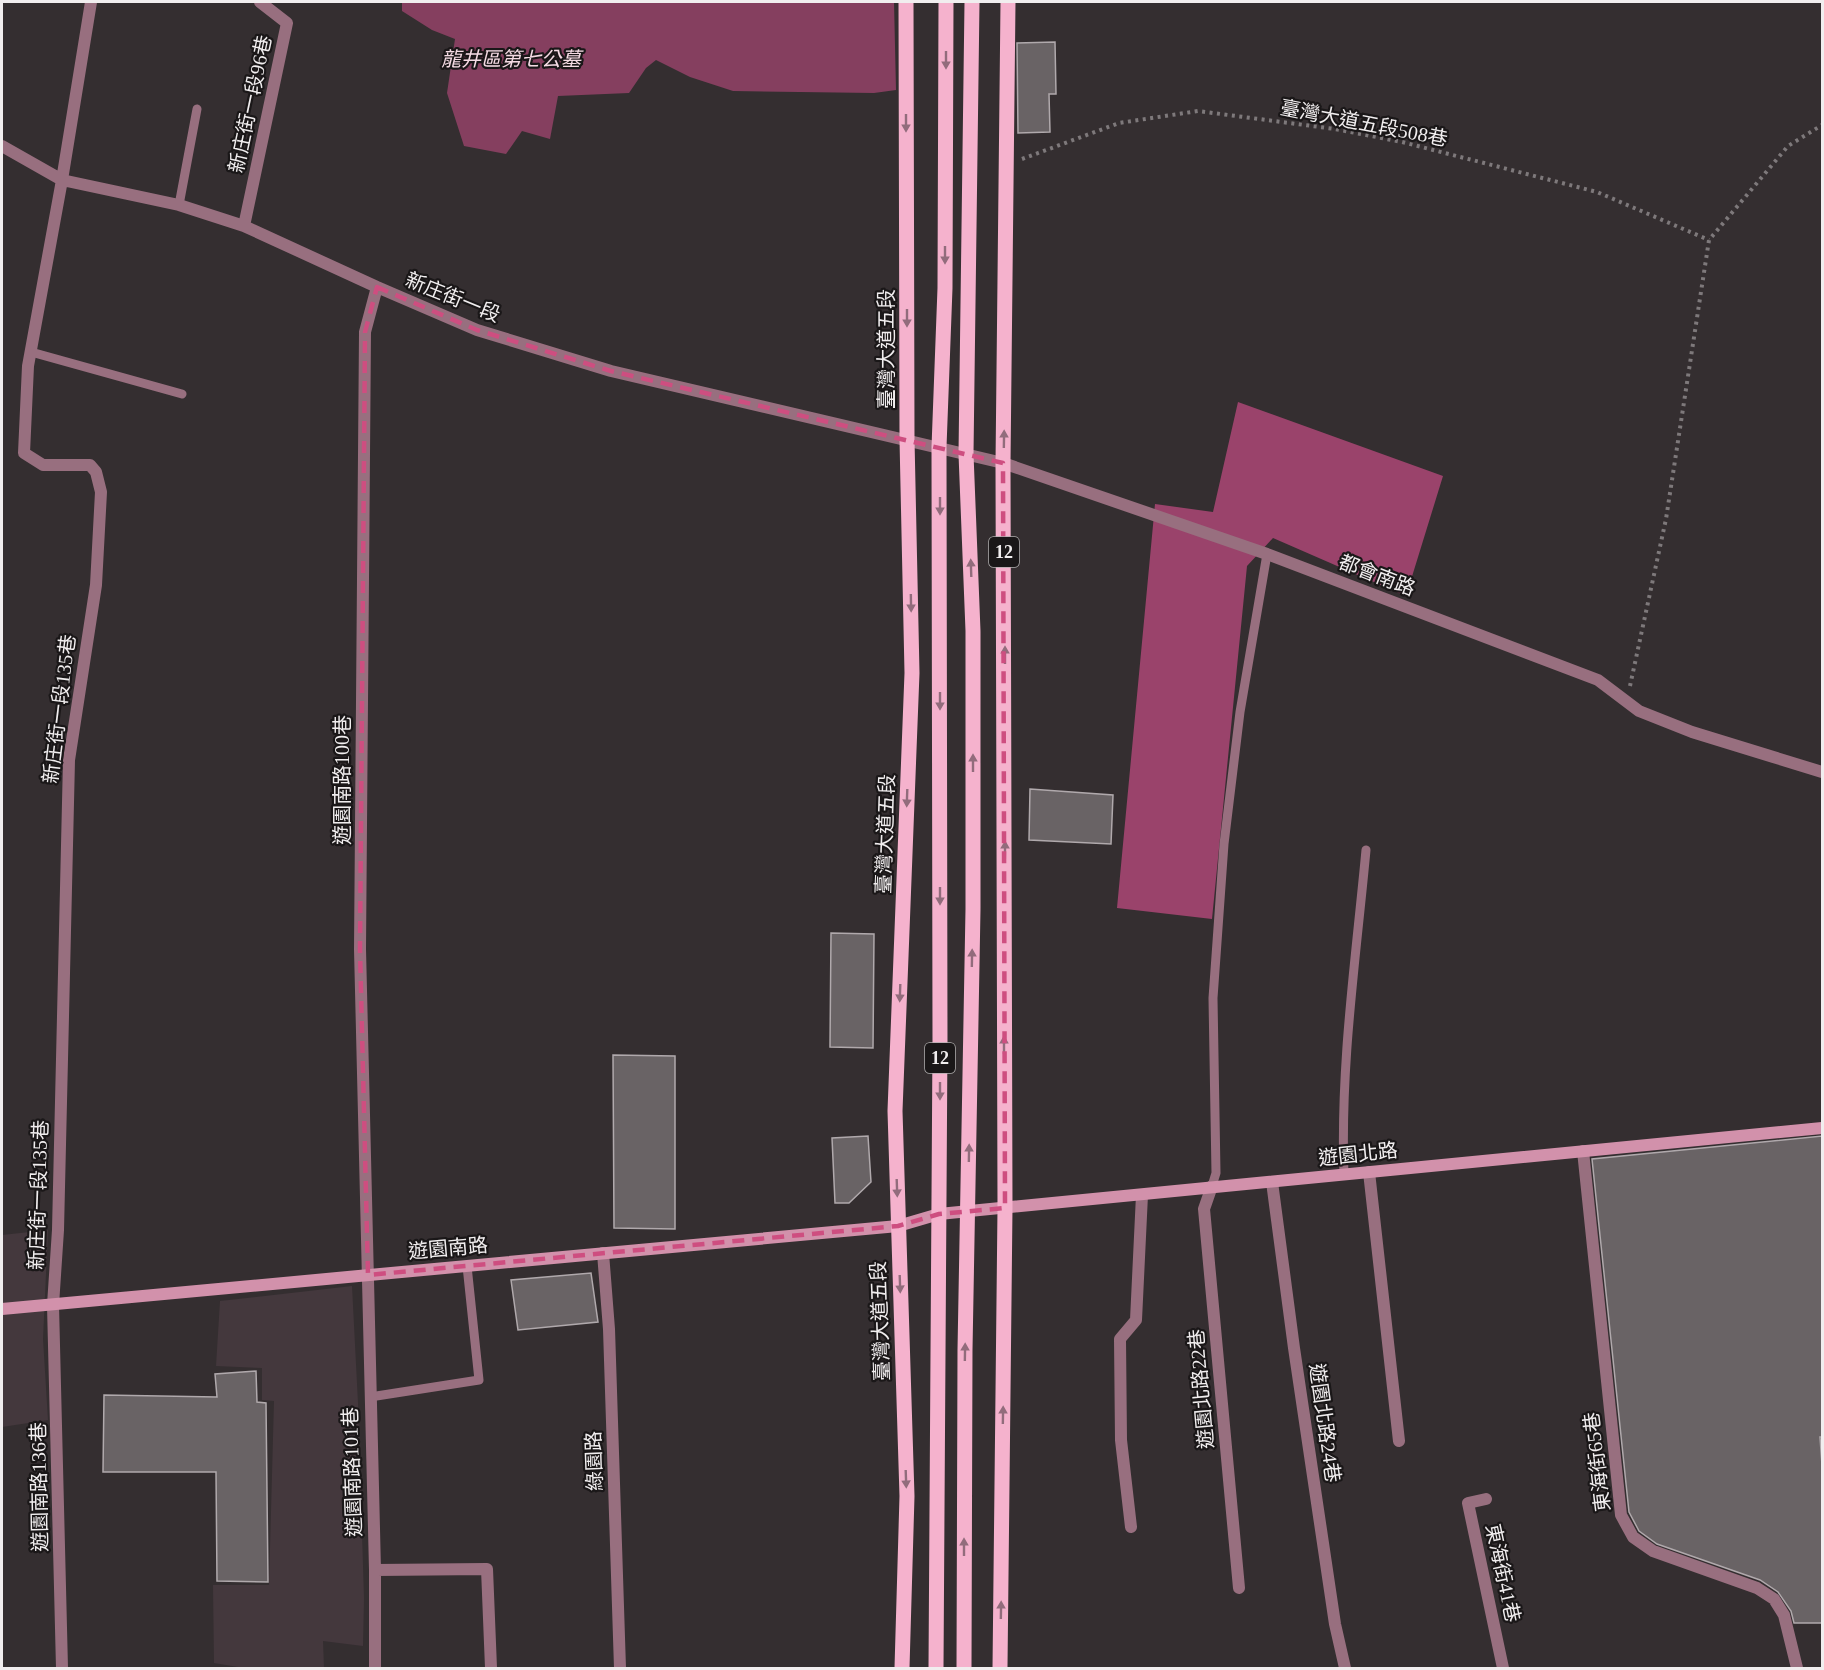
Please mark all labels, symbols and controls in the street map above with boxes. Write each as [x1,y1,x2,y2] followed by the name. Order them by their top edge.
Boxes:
[225,33,275,175] street label: 新庄街一段96巷
[441,48,584,70] park label: 龍井區第七公墓
[941,50,951,69] one-way arrow
[1278,96,1450,150] street label: 臺灣大道五段508巷
[901,113,911,132] one-way arrow
[940,245,950,264] one-way arrow
[403,268,503,326] street label: 新庄街一段
[875,289,897,409] street label: 臺灣大道五段
[902,308,912,327] one-way arrow
[999,429,1009,448] one-way arrow
[935,496,945,515] one-way arrow
[989,537,1019,567] road number: 12
[1336,550,1418,600] street label: 都會南路
[966,559,975,578] one-way arrow
[906,593,915,612] one-way arrow
[39,633,79,785] street label: 新庄街一段135巷
[1000,645,1010,664] one-way arrow
[935,691,945,710] one-way arrow
[331,715,353,845] street label: 遊園南路100巷
[968,754,978,773] one-way arrow
[872,774,898,894] street label: 臺灣大道五段
[903,788,912,807] one-way arrow
[1000,840,1009,859] one-way arrow
[935,886,945,905] one-way arrow
[967,949,977,968] one-way arrow
[895,983,904,1002] one-way arrow
[999,1035,1009,1054] one-way arrow
[925,1043,955,1073] road number: 12
[935,1081,945,1100] one-way arrow
[24,1120,52,1270] street label: 新庄街一段135巷
[1317,1139,1399,1169] street label: 遊園北路
[965,1144,974,1163] one-way arrow
[892,1178,902,1197] one-way arrow
[407,1234,489,1262] street label: 遊園南路
[867,1261,893,1381] street label: 臺灣大道五段
[895,1275,905,1294] one-way arrow
[1185,1328,1217,1450] street label: 遊園北路22巷
[960,1343,970,1362] one-way arrow
[1306,1362,1344,1484] street label: 遊園北路24巷
[998,1406,1008,1425] one-way arrow
[339,1407,365,1537] street label: 遊園南路101巷
[1580,1411,1614,1513] street label: 東海街65巷
[27,1422,51,1552] street label: 遊園南路136巷
[582,1431,606,1491] street label: 綠園路
[902,1469,911,1488] one-way arrow
[1482,1522,1524,1624] street label: 東海街41巷
[959,1538,969,1557] one-way arrow
[996,1601,1006,1620] one-way arrow

